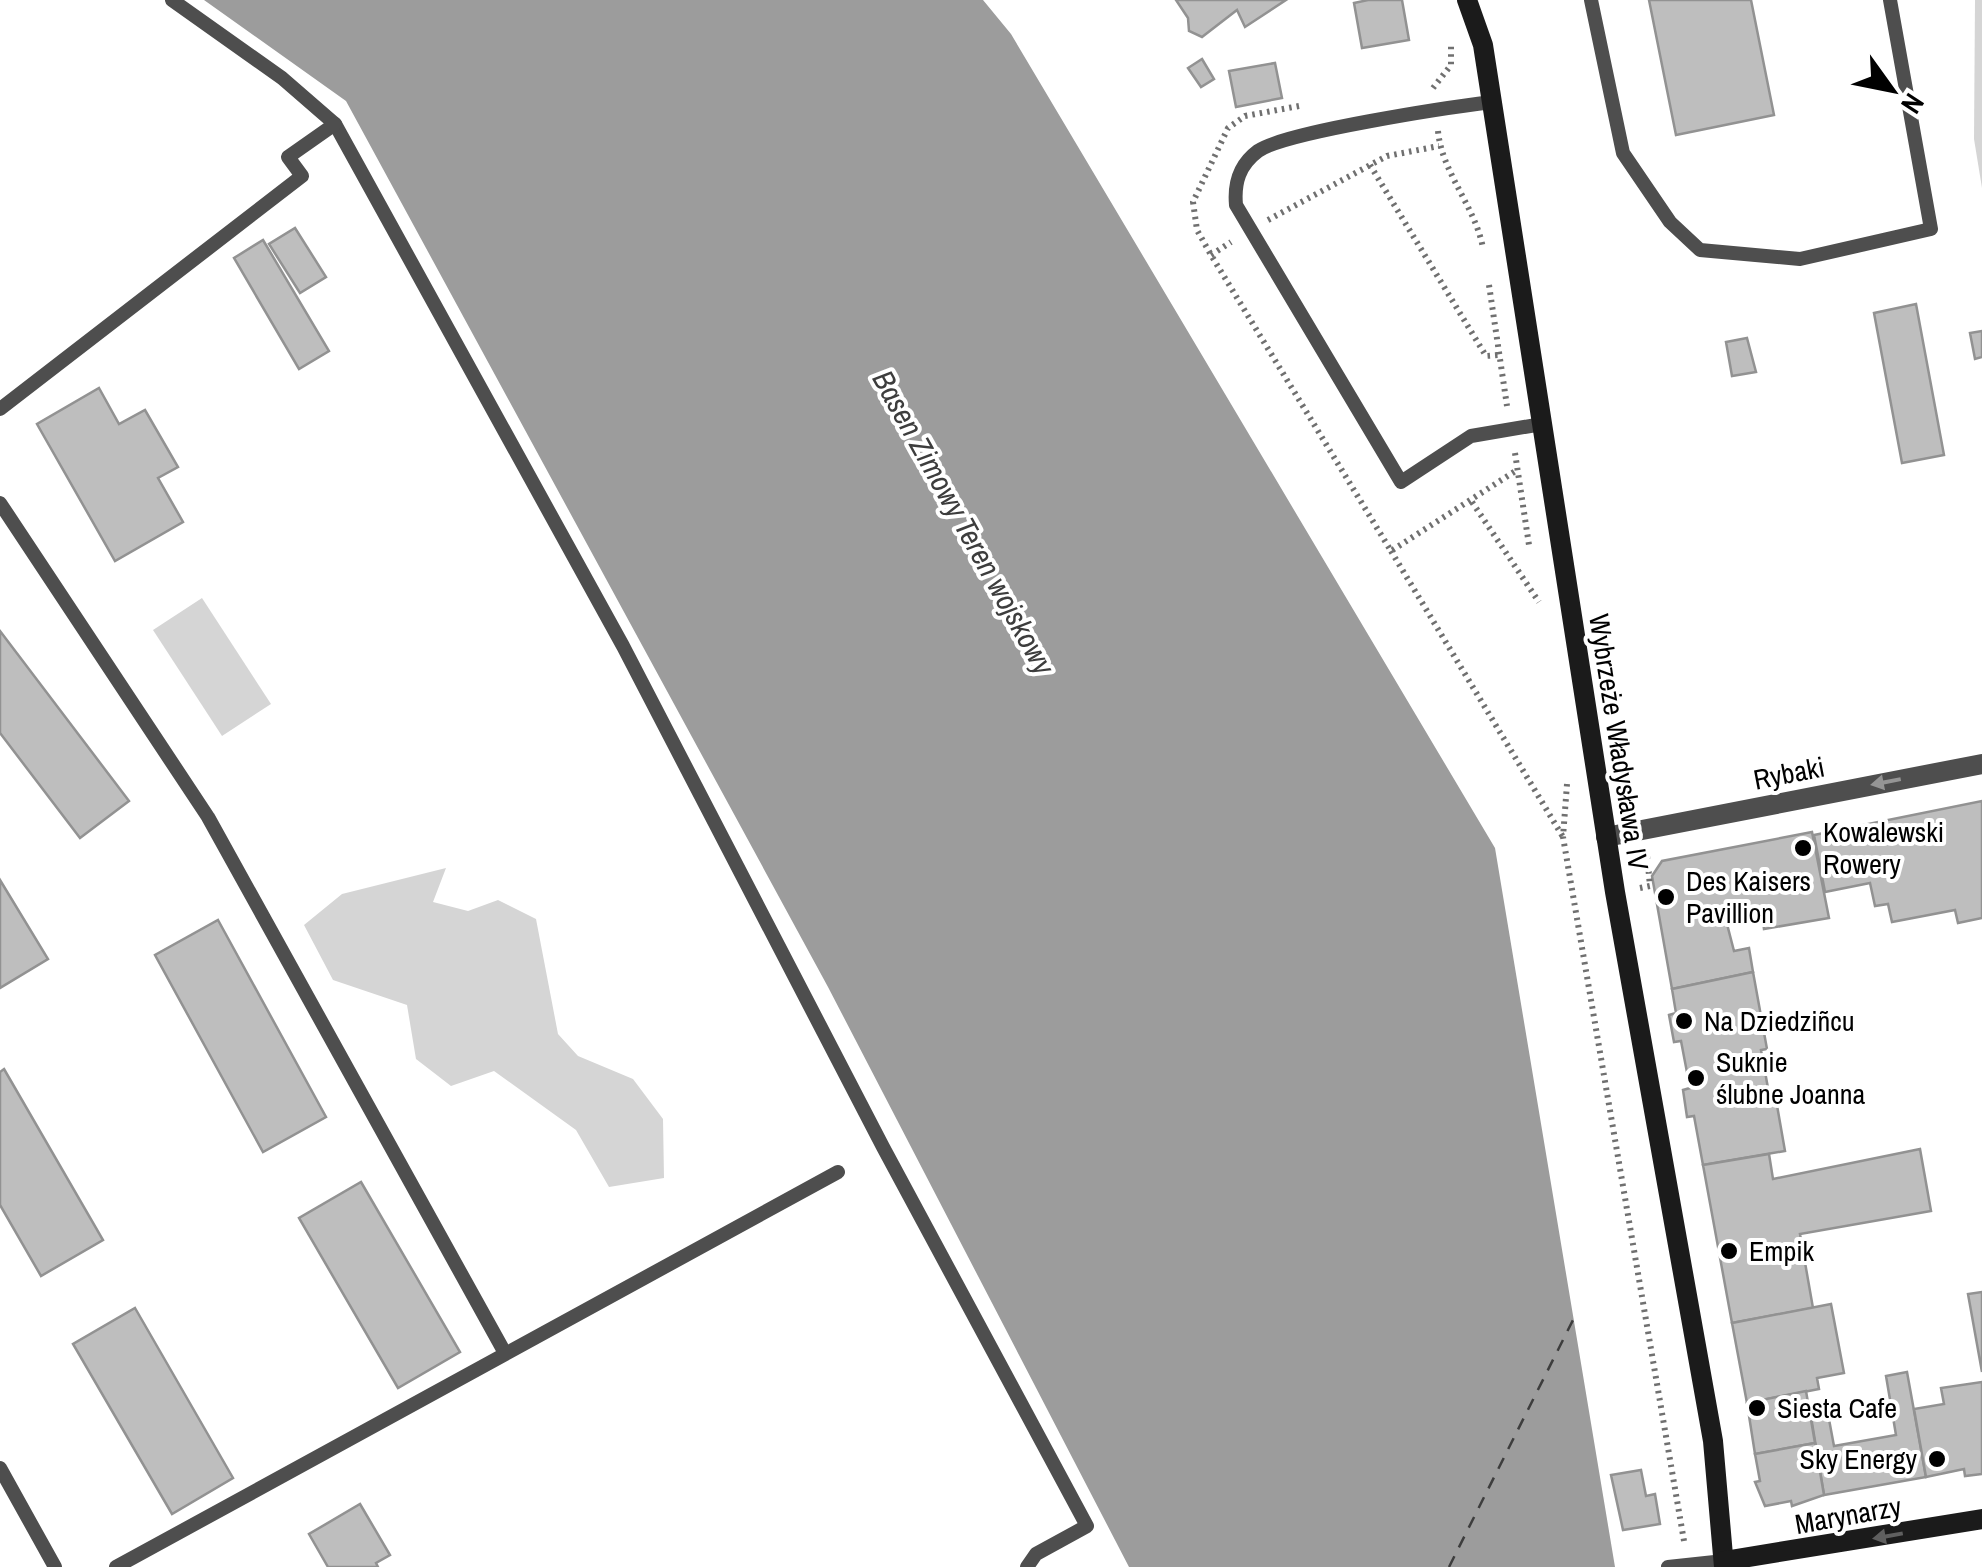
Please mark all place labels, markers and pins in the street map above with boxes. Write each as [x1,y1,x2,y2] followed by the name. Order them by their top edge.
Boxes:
[1823,813,1944,883] place label: Kowalewski Rowery
[1792,837,1814,859] marker: Kowalewski Rowery
[1686,862,1811,932] place label: Des Kaisers Pavillion
[1655,886,1677,908] marker: Des Kaisers Pavillion
[1704,1002,1855,1040] place label: Na Dziedziñcu
[1673,1010,1695,1032] marker: Na Dziedziñcu
[1716,1043,1866,1113] place label: Suknie ślubne Joanna
[1685,1067,1707,1089] marker: Suknie ślubne Joanna
[1749,1232,1815,1270] place label: Empik
[1718,1240,1740,1262] marker: Empik
[1777,1389,1897,1427] place label: Siesta Cafe
[1746,1397,1768,1419] marker: Siesta Cafe
[1800,1440,1918,1478] place label: Sky Energy
[1926,1448,1948,1470] marker: Sky Energy

